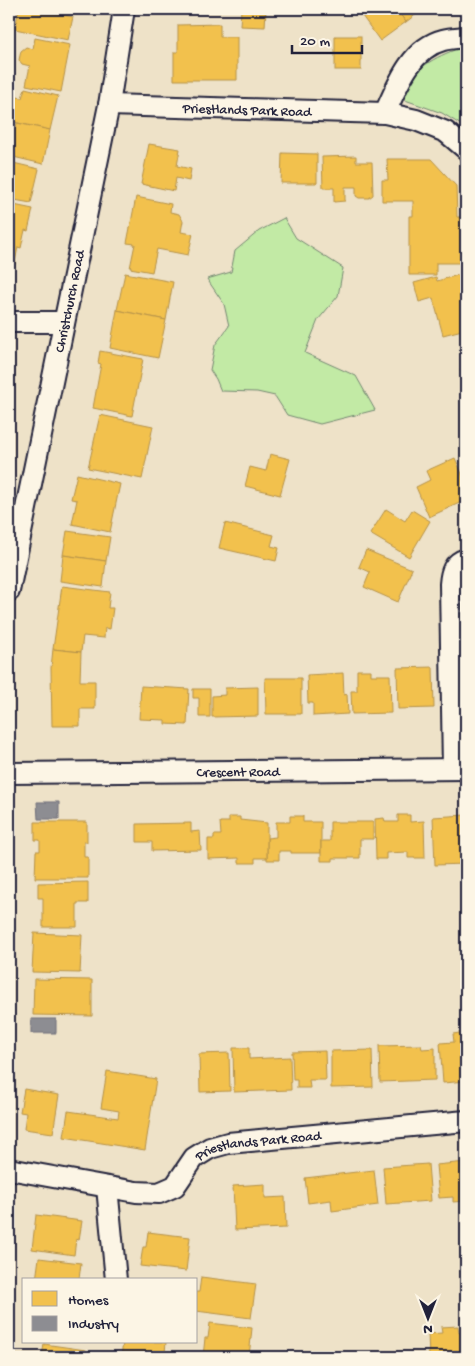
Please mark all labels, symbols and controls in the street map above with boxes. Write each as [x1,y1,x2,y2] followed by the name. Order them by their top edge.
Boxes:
[292,22,362,54] scale bar
[300,33,330,51] text: 20 m
[181,101,313,122] street label: Priestlands Park Road
[52,247,90,354] street label: Christchurch Road
[196,765,282,782] street label: Crescent Road
[192,1128,324,1167] street label: Priestlands Park Road
[22,1278,198,1344] legend
[68,1292,109,1310] text: Homes
[402,1294,452,1344] north arrow
[68,1316,120,1334] text: Industry
[423,1320,433,1337] text: N

